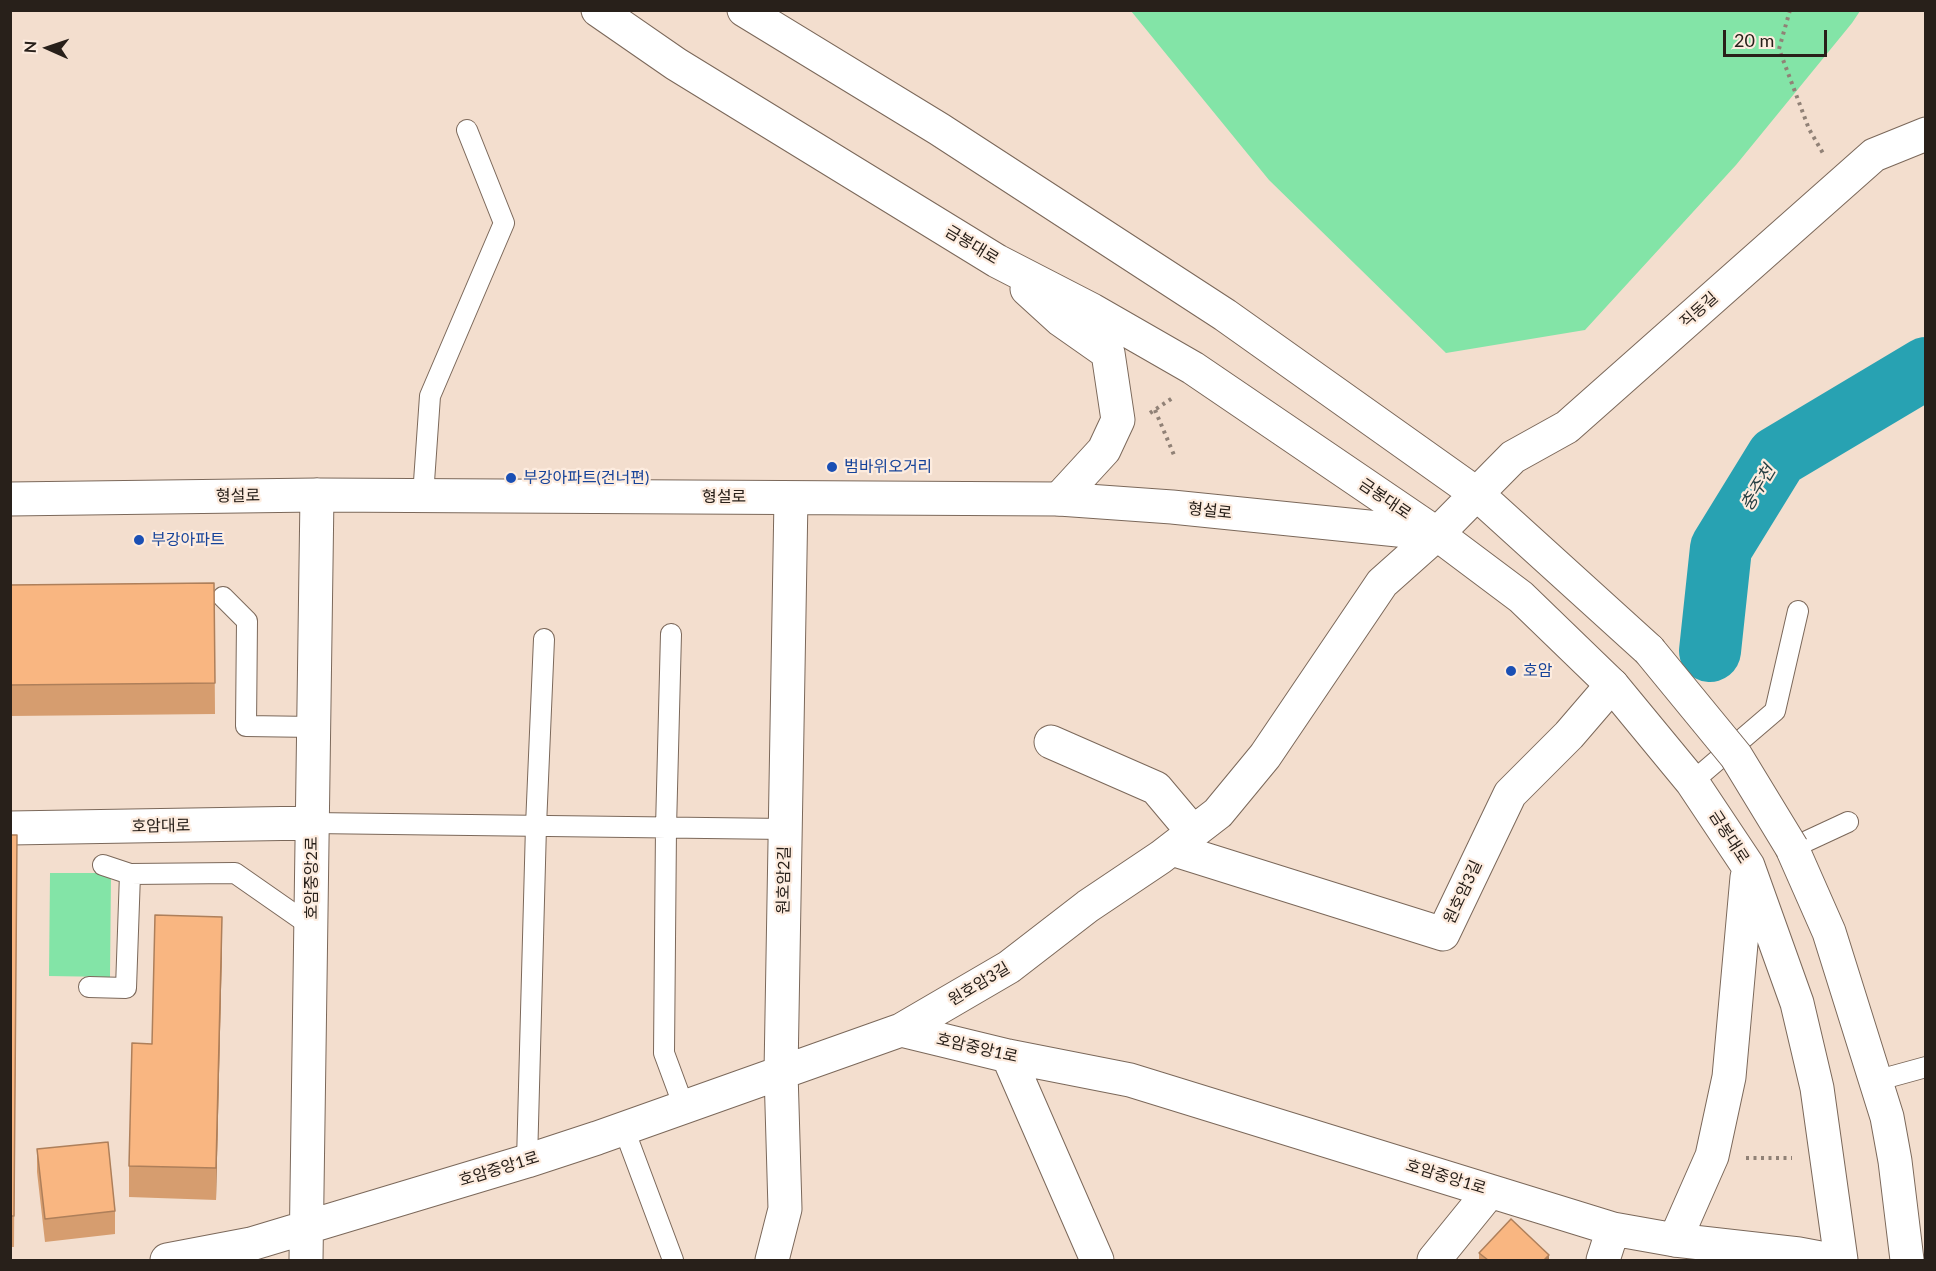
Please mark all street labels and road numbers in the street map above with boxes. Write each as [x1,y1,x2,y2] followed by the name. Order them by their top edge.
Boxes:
[942,222,1002,268] street label: 금봉대로
[1676,288,1722,332] street label: 직동길
[1355,475,1415,523] street label: 금봉대로
[216,486,260,506] street label: 형설로
[702,487,746,507] street label: 형설로
[1187,499,1233,523] street label: 형설로
[1705,807,1753,867] street label: 금봉대로
[131,816,191,836] street label: 호암대로
[302,837,322,919] street label: 호암중앙2로
[774,846,794,914] street label: 원호암2길
[1440,857,1486,927] street label: 원호암3길
[945,958,1013,1010] street label: 원호암3길
[934,1029,1020,1067] street label: 호암중앙1로
[457,1148,541,1190] street label: 호암중앙1로
[1404,1156,1488,1198] street label: 호암중앙1로

